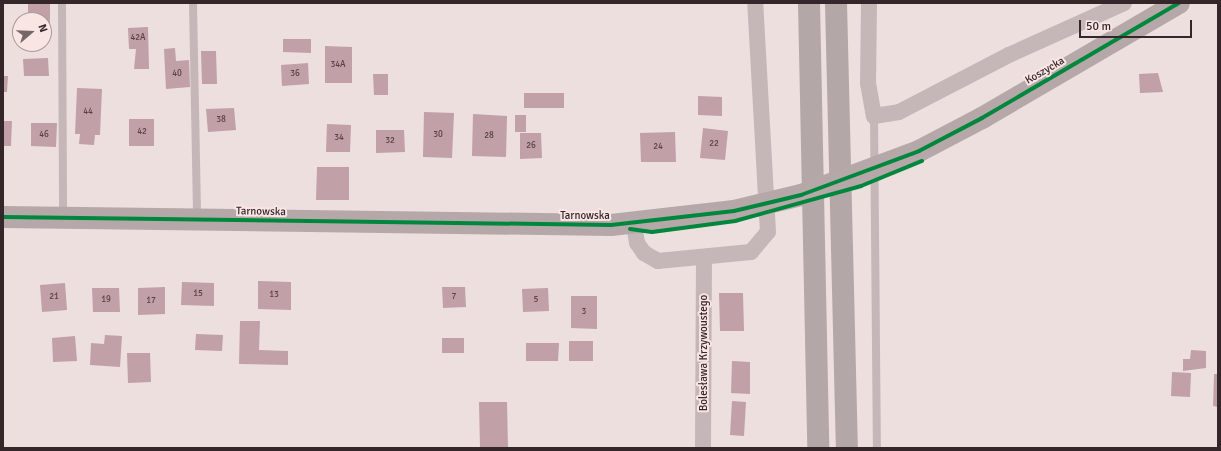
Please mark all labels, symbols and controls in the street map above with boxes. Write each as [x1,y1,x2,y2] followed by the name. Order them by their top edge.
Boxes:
[12,12,52,52] north arrow
[1081,12,1194,38] scale bar
[1086,19,1111,34] text: 50 m
[35,23,50,34] text: N
[130,33,146,43] house number: 42A
[1023,55,1067,87] street label: Koszycka
[330,60,346,70] house number: 34A
[172,69,182,79] house number: 40
[290,69,300,79] house number: 36
[83,107,93,117] house number: 44
[216,115,226,125] house number: 38
[137,127,147,137] house number: 42
[39,130,49,140] house number: 46
[433,130,443,140] house number: 30
[484,131,494,141] house number: 28
[334,133,344,143] house number: 34
[385,136,395,146] house number: 32
[709,139,719,149] house number: 22
[526,141,536,151] house number: 26
[653,142,663,152] house number: 24
[236,205,286,219] street label: Tarnowska
[560,209,610,223] street label: Tarnowska
[193,289,203,299] house number: 15
[269,290,279,300] house number: 13
[49,292,59,302] house number: 21
[452,292,456,302] house number: 7
[101,295,111,305] house number: 19
[534,295,538,305] house number: 5
[697,295,711,411] street label: Bolesława Krzywoustego
[146,296,156,306] house number: 17
[582,307,586,317] house number: 3

